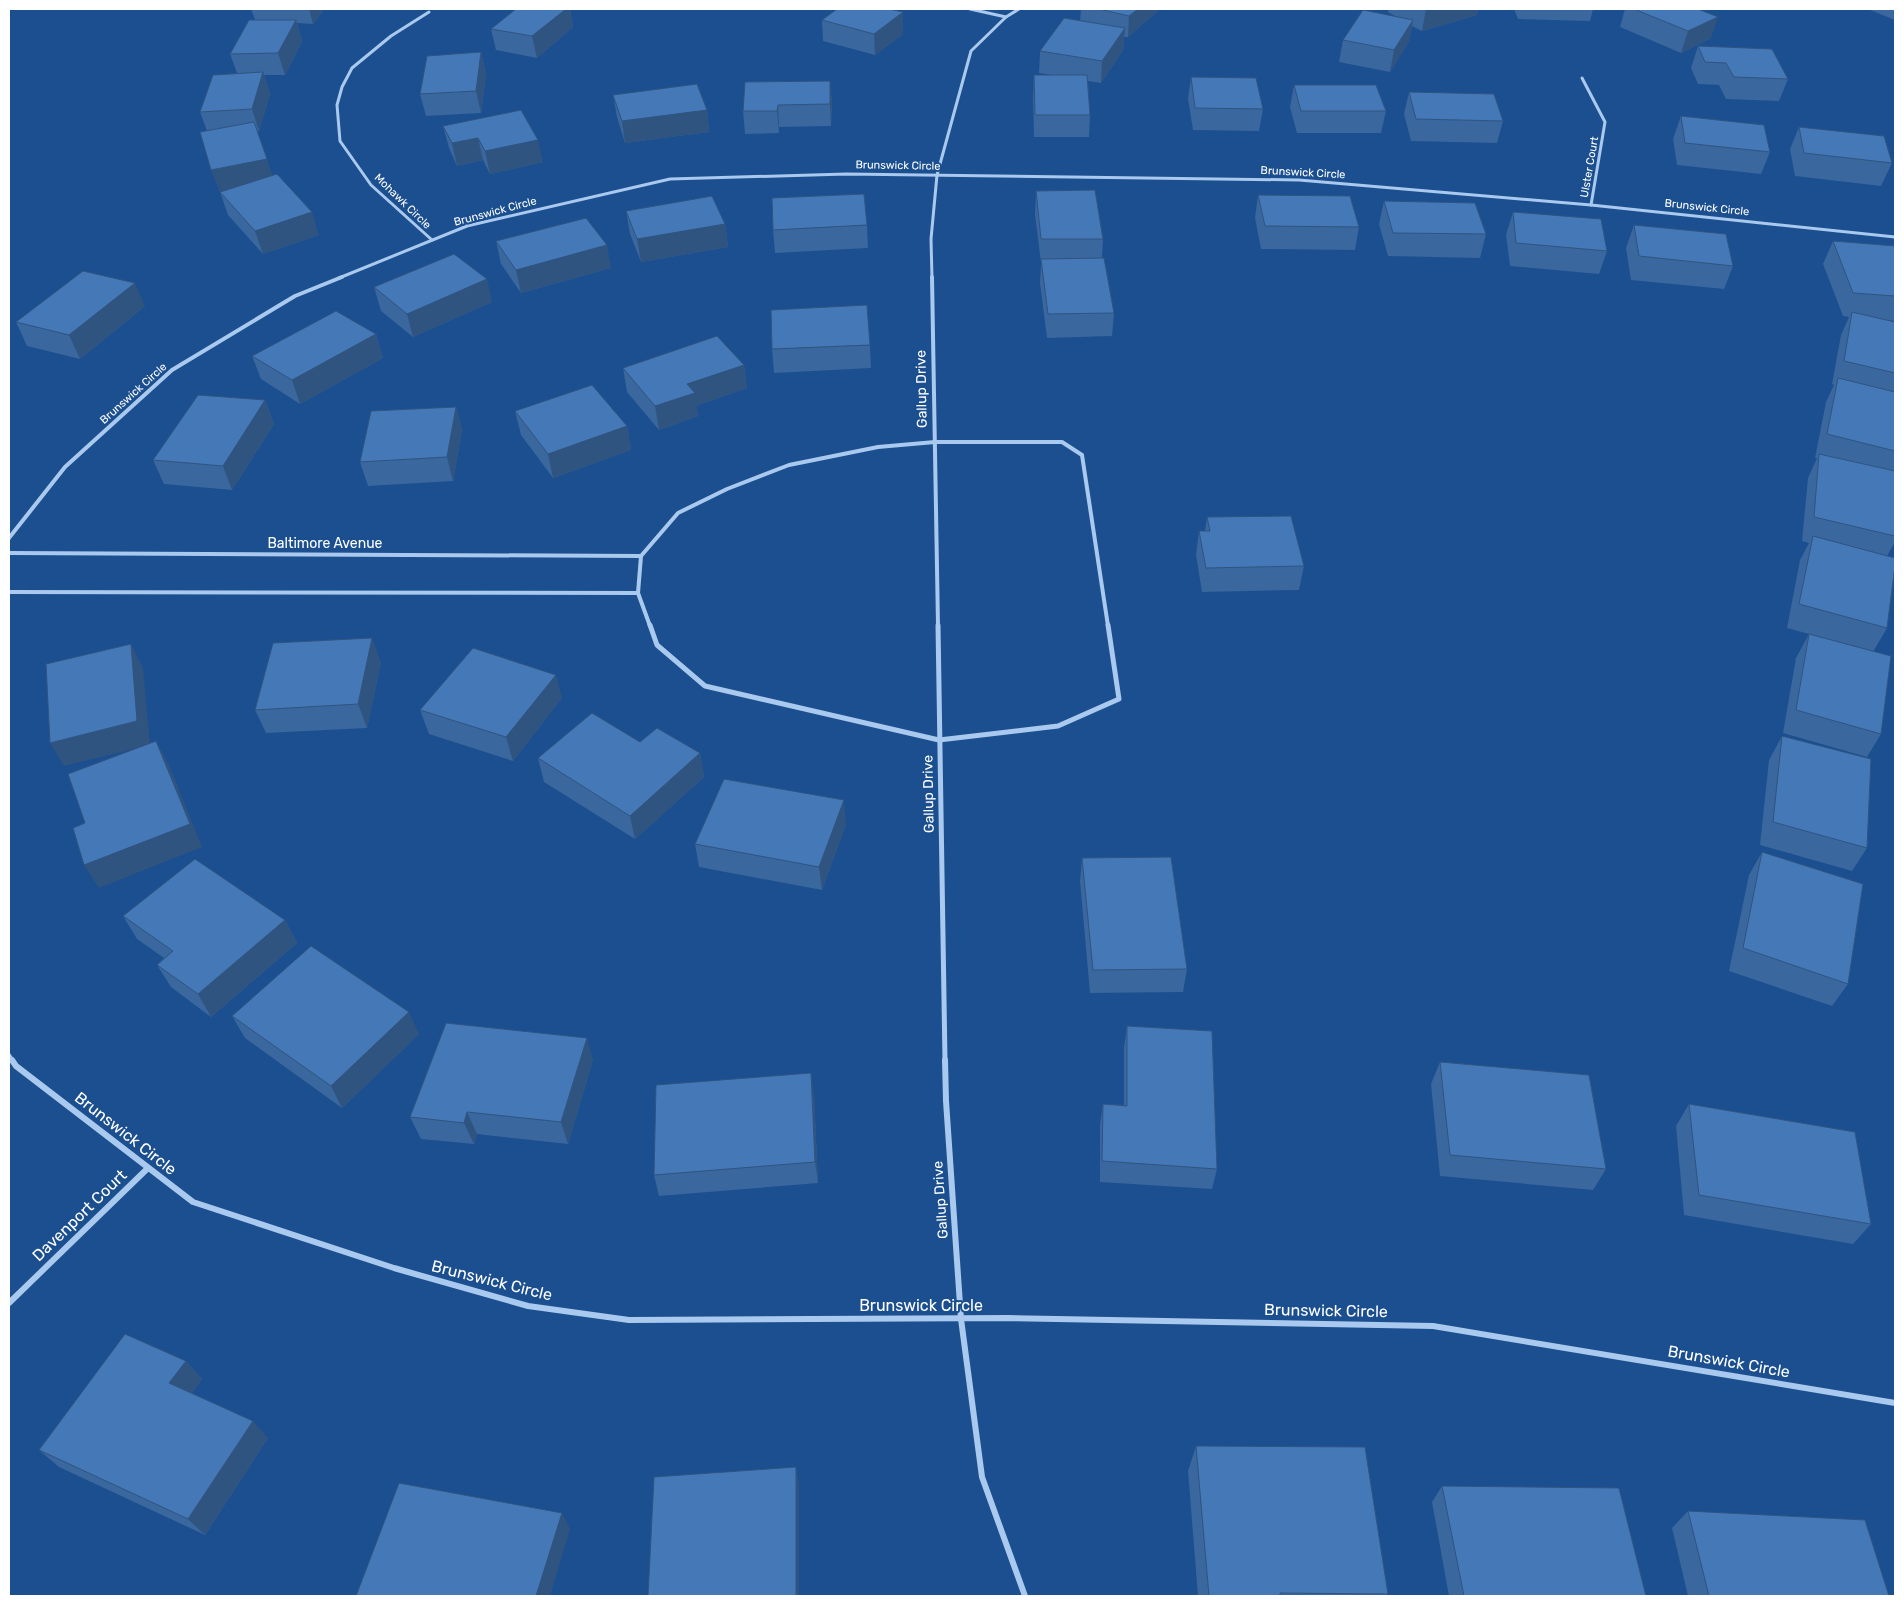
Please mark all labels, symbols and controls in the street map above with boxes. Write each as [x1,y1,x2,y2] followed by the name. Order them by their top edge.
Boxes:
[1578,135,1601,199] street label: Ulster Court
[855,158,941,173] street label: Brunswick Circle
[1260,164,1346,181] street label: Brunswick Circle
[372,171,434,232] street label: Mohawk Circle
[452,194,538,229] street label: Brunswick Circle
[1664,197,1750,218] street label: Brunswick Circle
[912,350,931,428] street label: Gallup Drive
[97,360,169,427] street label: Brunswick Circle
[268,535,383,552] street label: Baltimore Avenue
[919,755,938,833] street label: Gallup Drive
[71,1088,180,1179] street label: Brunswick Circle
[929,1160,952,1239] street label: Gallup Drive
[28,1166,130,1265] street label: Davenport Court
[430,1256,554,1305] street label: Brunswick Circle
[859,1296,983,1315] street label: Brunswick Circle
[1264,1300,1388,1321] street label: Brunswick Circle
[1666,1341,1792,1382] street label: Brunswick Circle

